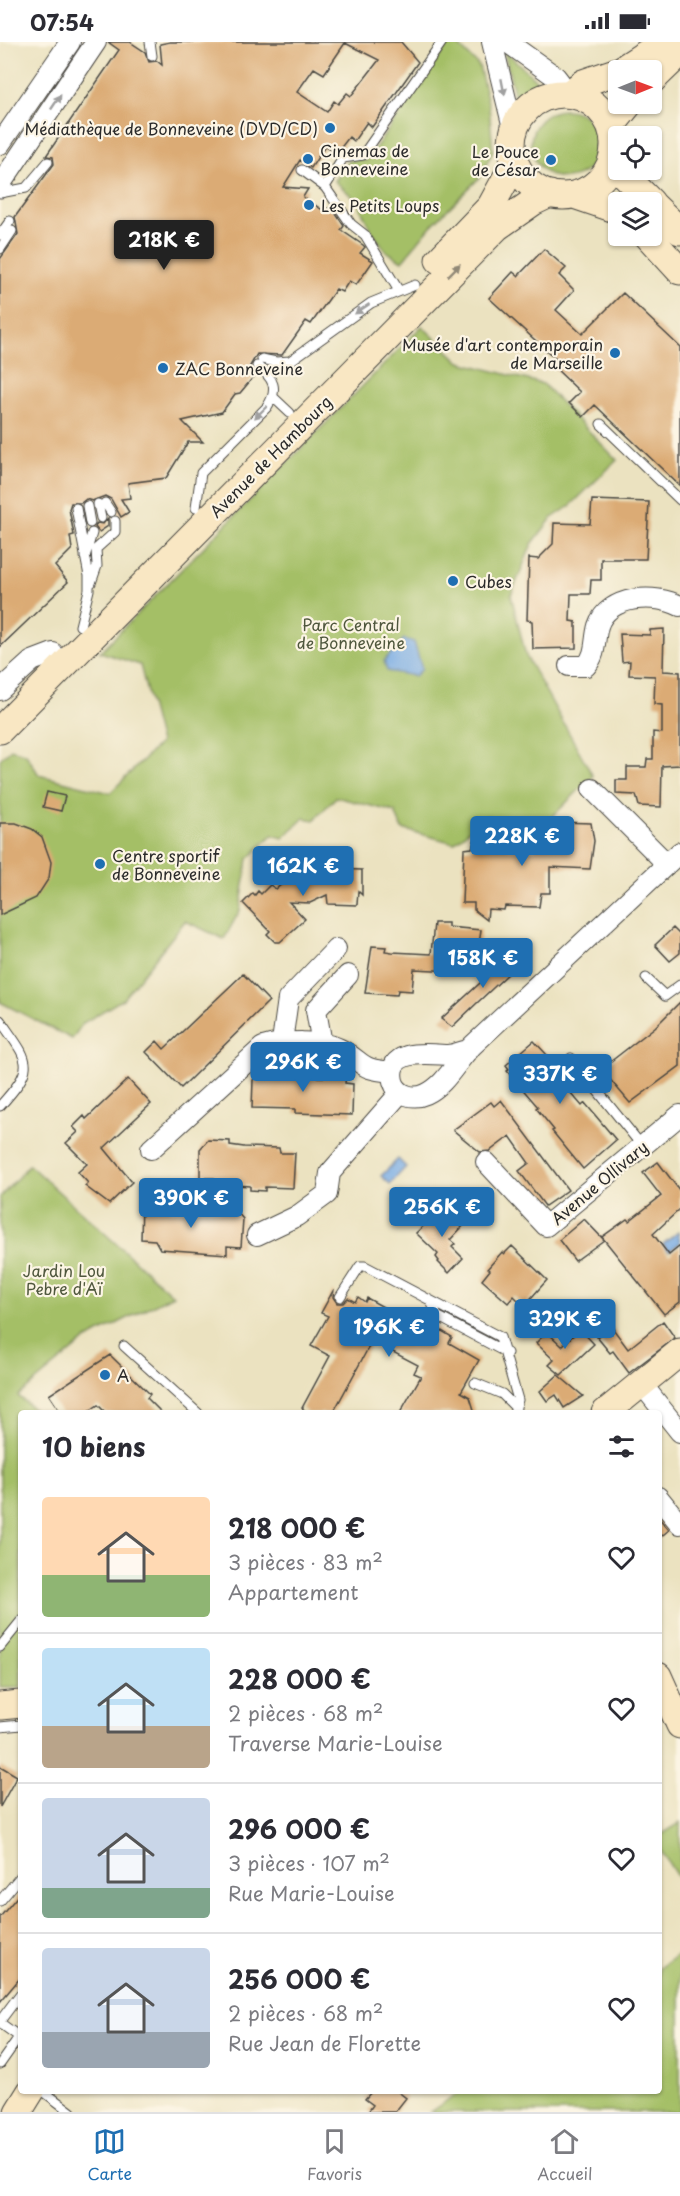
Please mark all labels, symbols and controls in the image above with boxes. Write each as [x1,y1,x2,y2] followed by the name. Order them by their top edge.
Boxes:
[30,5,94,38] text: 07:54
[608,60,662,114] north arrow
[608,60,662,246] map controls
[499,78,508,97] one-way arrow
[50,94,62,110] one-way arrow
[24,116,318,140] place label: Médiathèque de Bonneveine (DVD/CD)
[323,121,337,135] marker: Médiathèque de Bonneveine (DVD/CD)
[608,126,662,180] button: locate
[320,138,410,180] place label: Cinemas de Bonneveine
[471,139,540,181] place label: Le Pouce de César
[301,152,315,166] marker: Cinemas de Bonneveine
[544,153,558,167] marker: Le Pouce de César
[608,192,662,246] button: layers
[321,193,439,217] place label: Les Petits Loups
[302,198,316,212] marker: Les Petits Loups
[115,220,213,271] pin: 218K €
[128,224,200,254] text: 218K €
[447,264,461,278] one-way arrow
[354,303,370,314] one-way arrow
[402,332,603,374] place label: Musée d'art contemporain de Marseille
[608,346,622,360] marker: Musée d'art contemporain de Marseille
[175,356,304,380] place label: ZAC Bonneveine
[156,361,170,375] marker: ZAC Bonneveine
[204,390,336,522] street label: Avenue de Hambourg
[253,405,268,419] one-way arrow
[465,569,512,593] place label: Cubes
[446,574,460,588] marker: Cubes
[297,612,405,654] park label: Parc Central de Bonneveine
[473,816,571,867] pin: 228K €
[484,820,560,850] text: 228K €
[112,843,221,885] place label: Centre sportif de Bonneveine
[254,846,352,897] pin: 162K €
[267,850,339,880] text: 162K €
[93,857,107,871] marker: Centre sportif de Bonneveine
[434,938,532,989] pin: 158K €
[448,942,518,972] text: 158K €
[254,1042,352,1093] pin: 296K €
[264,1046,342,1076] text: 296K €
[511,1054,609,1105] pin: 337K €
[523,1058,597,1088] text: 337K €
[545,1134,653,1230] street label: Avenue Ollivary
[142,1178,240,1229] pin: 390K €
[153,1182,229,1212] text: 390K €
[393,1187,491,1238] pin: 256K €
[403,1191,481,1221] text: 256K €
[23,1258,105,1300] park label: Jardin Lou Pebre d'Aï
[516,1299,614,1350] pin: 329K €
[529,1303,601,1333] text: 329K €
[340,1307,438,1358] pin: 196K €
[353,1311,425,1341] text: 196K €
[117,1363,129,1387] place label: A
[98,1368,112,1382] marker: A
[42,1427,145,1466] text: 10 biens
[605,1430,638,1463] icon: filters
[228,1508,365,1547] text: 218 000 €
[90,1521,162,1593] icon: home
[605,1541,638,1574] icon: heart
[228,1547,383,1577] text: 3 pièces · 83 m²
[228,1577,358,1607] text: Appartement
[228,1659,371,1698] text: 228 000 €
[90,1672,162,1744] icon: home
[605,1692,638,1725] icon: heart
[228,1698,383,1728] text: 2 pièces · 68 m²
[228,1728,443,1758] text: Traverse Marie-Louise
[228,1809,370,1848] text: 296 000 €
[90,1822,162,1894] icon: home
[605,1842,638,1875] icon: heart
[228,1848,390,1878] text: 3 pièces · 107 m²
[228,1878,395,1908] text: Rue Marie-Louise
[228,1959,370,1998] text: 256 000 €
[90,1972,162,2044] icon: home
[605,1992,638,2025] icon: heart
[228,1998,383,2028] text: 2 pièces · 68 m²
[228,2028,421,2058] text: Rue Jean de Florette
[88,2125,132,2185] tab: Carte
[307,2125,362,2185] tab: Favoris
[537,2125,592,2185] tab: Accueil

